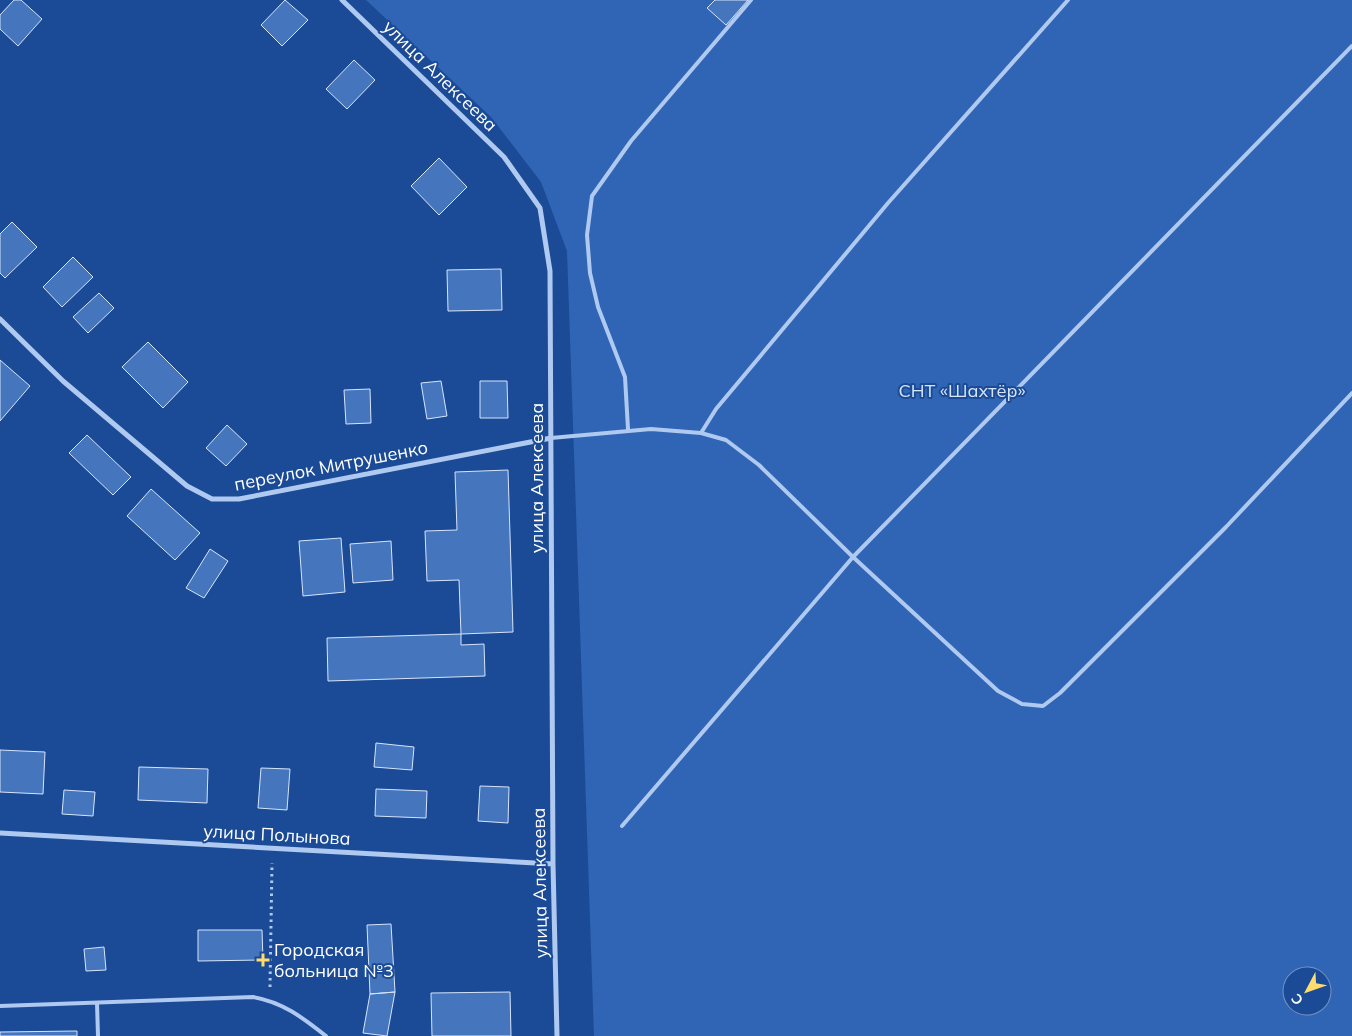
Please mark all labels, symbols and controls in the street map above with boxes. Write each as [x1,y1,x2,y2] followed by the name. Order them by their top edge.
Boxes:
[378,15,503,136] street label: улица Алексеева
[898,379,1026,402] park label: СНТ «Шахтёр»
[525,403,548,553] street label: улица Алексеева
[232,435,430,496] street label: переулок Митрушенко
[527,807,552,959] street label: улица Алексеева
[203,819,351,850] street label: улица Полынова
[274,938,394,982] place label: Городская больница №3
[256,953,270,967] marker: Городская больница №3
[1282,966,1332,1016] north arrow
[1287,990,1307,1009] text: С

